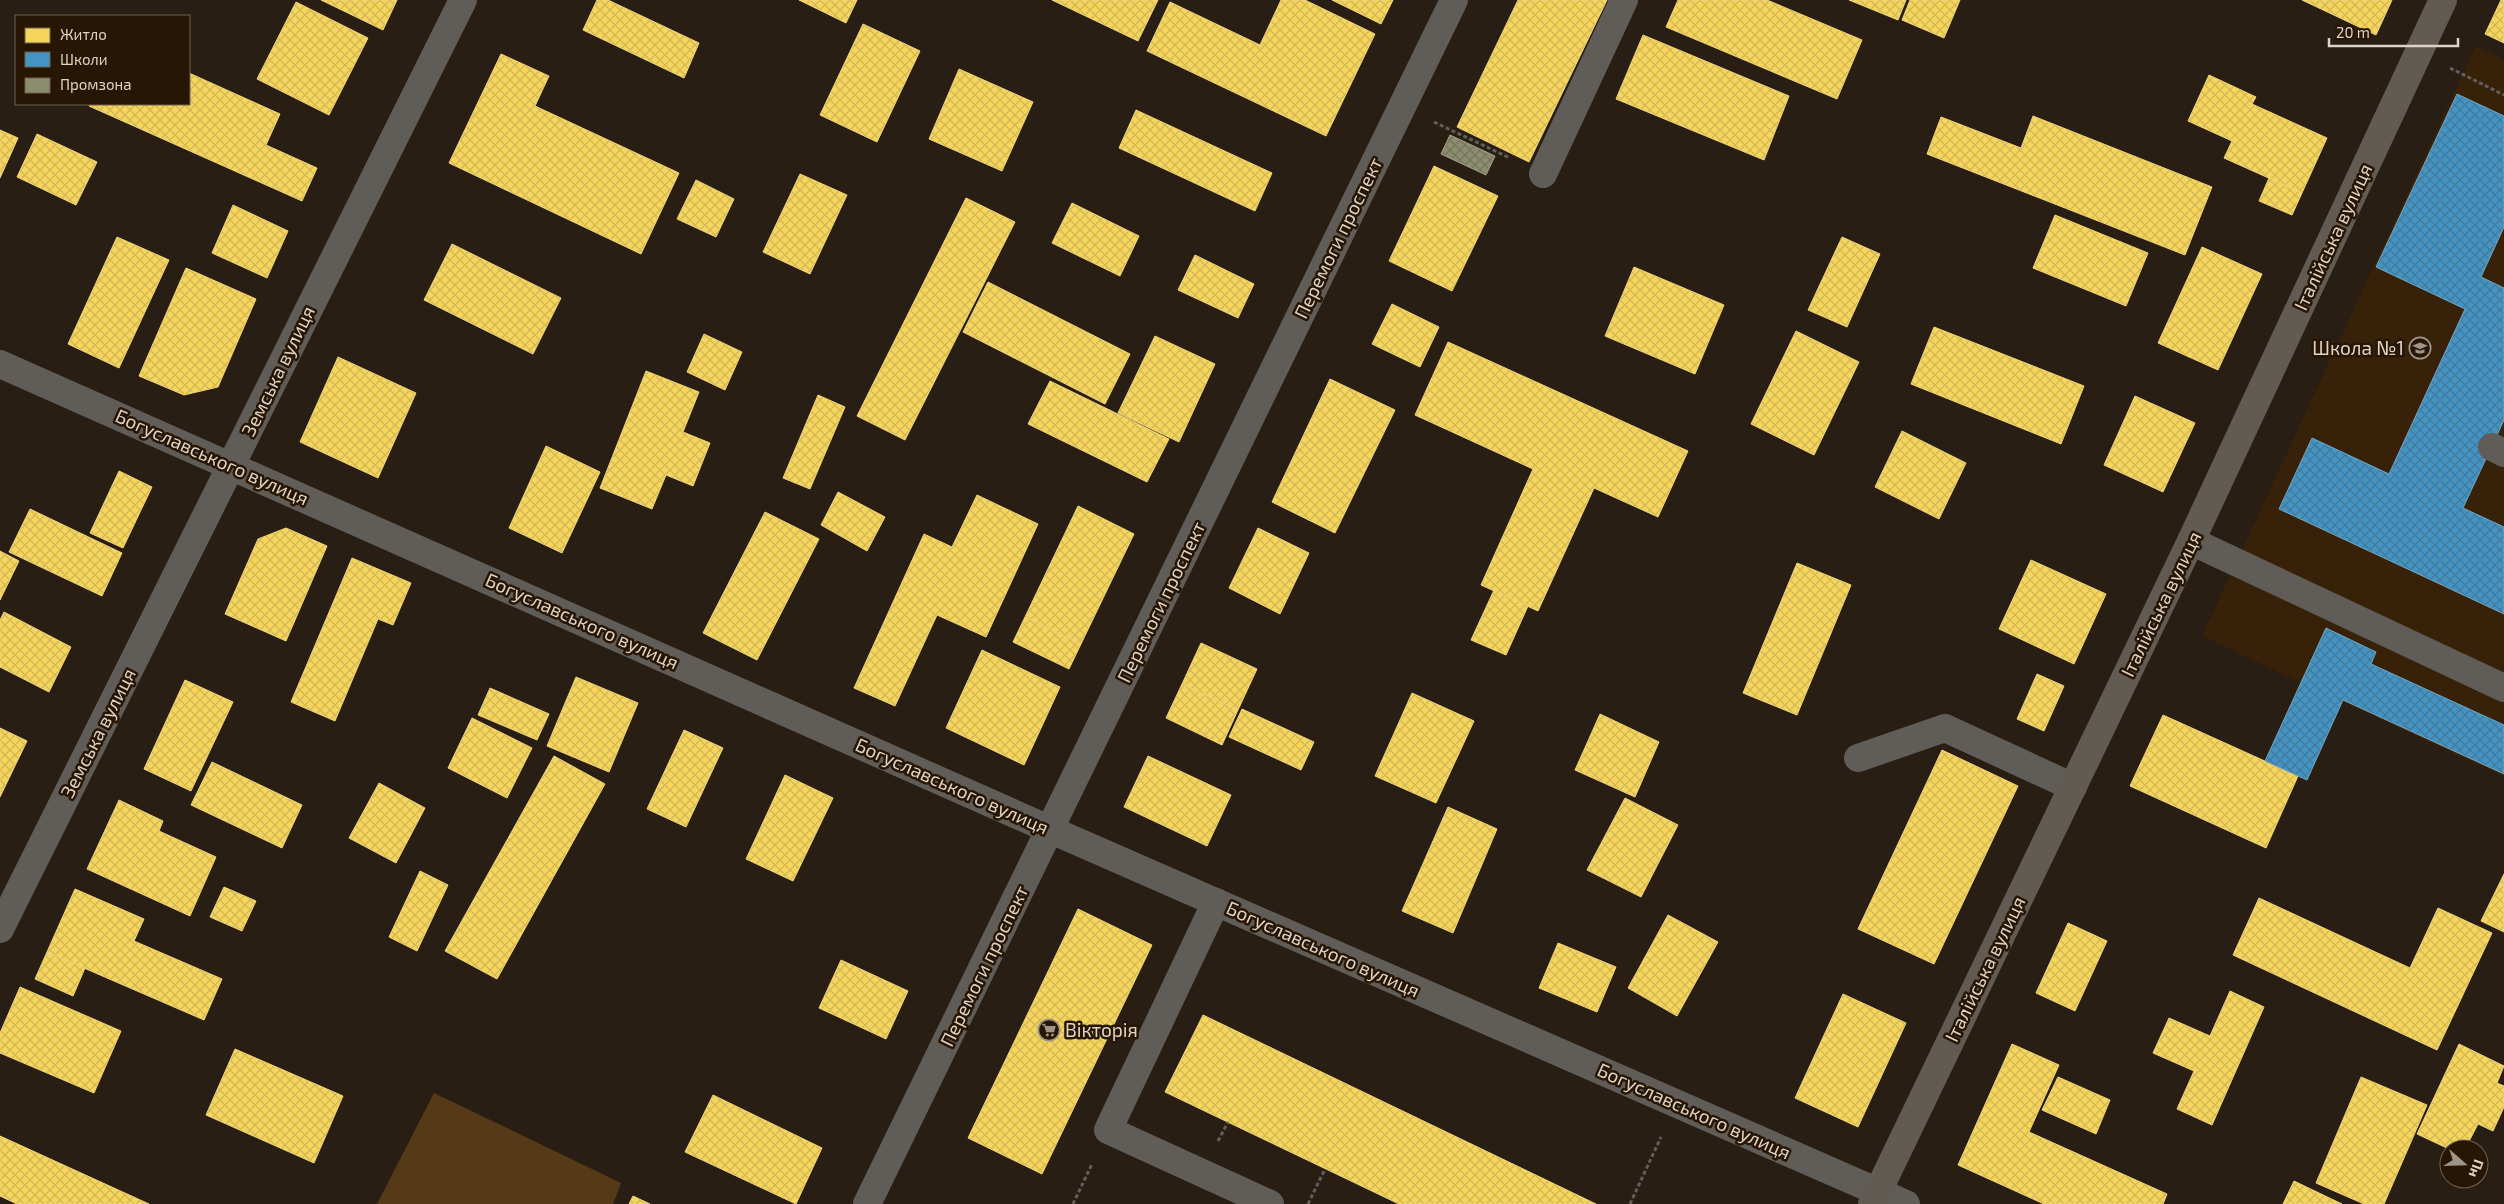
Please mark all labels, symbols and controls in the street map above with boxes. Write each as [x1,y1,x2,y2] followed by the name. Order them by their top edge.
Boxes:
[15,15,190,105] legend
[2329,15,2458,47] scale bar
[2336,23,2370,41] text: 20 m
[60,25,107,43] text: Житло
[60,50,108,68] text: Школи
[60,75,132,93] text: Промзона
[1289,153,1387,322] street label: Перемоги проспект
[2289,160,2377,314] street label: Італійська вулиця
[236,302,320,440] street label: Земська вулиця
[2312,336,2404,359] place label: Школа №1
[2408,336,2432,360] school or university icon: Школа №1
[112,404,312,510] street label: Богуславського вулиця
[1112,517,1210,686] street label: Перемоги проспект
[2115,527,2207,681] street label: Італійська вулиця
[482,568,682,674] street label: Богуславського вулиця
[55,664,141,802] street label: Земська вулиця
[852,733,1052,839] street label: Богуславського вулиця
[935,881,1033,1050] street label: Перемоги проспект
[1939,892,2031,1046] street label: Італійська вулиця
[1223,896,1423,1002] street label: Богуславського вулиця
[1037,1018,1061,1042] supermarket icon: Вікторія
[1065,1018,1138,1041] place label: Вікторія
[1594,1058,1794,1164] street label: Богуславського вулиця
[2439,1139,2489,1189] north arrow
[2466,1157,2488,1180] text: Пн

